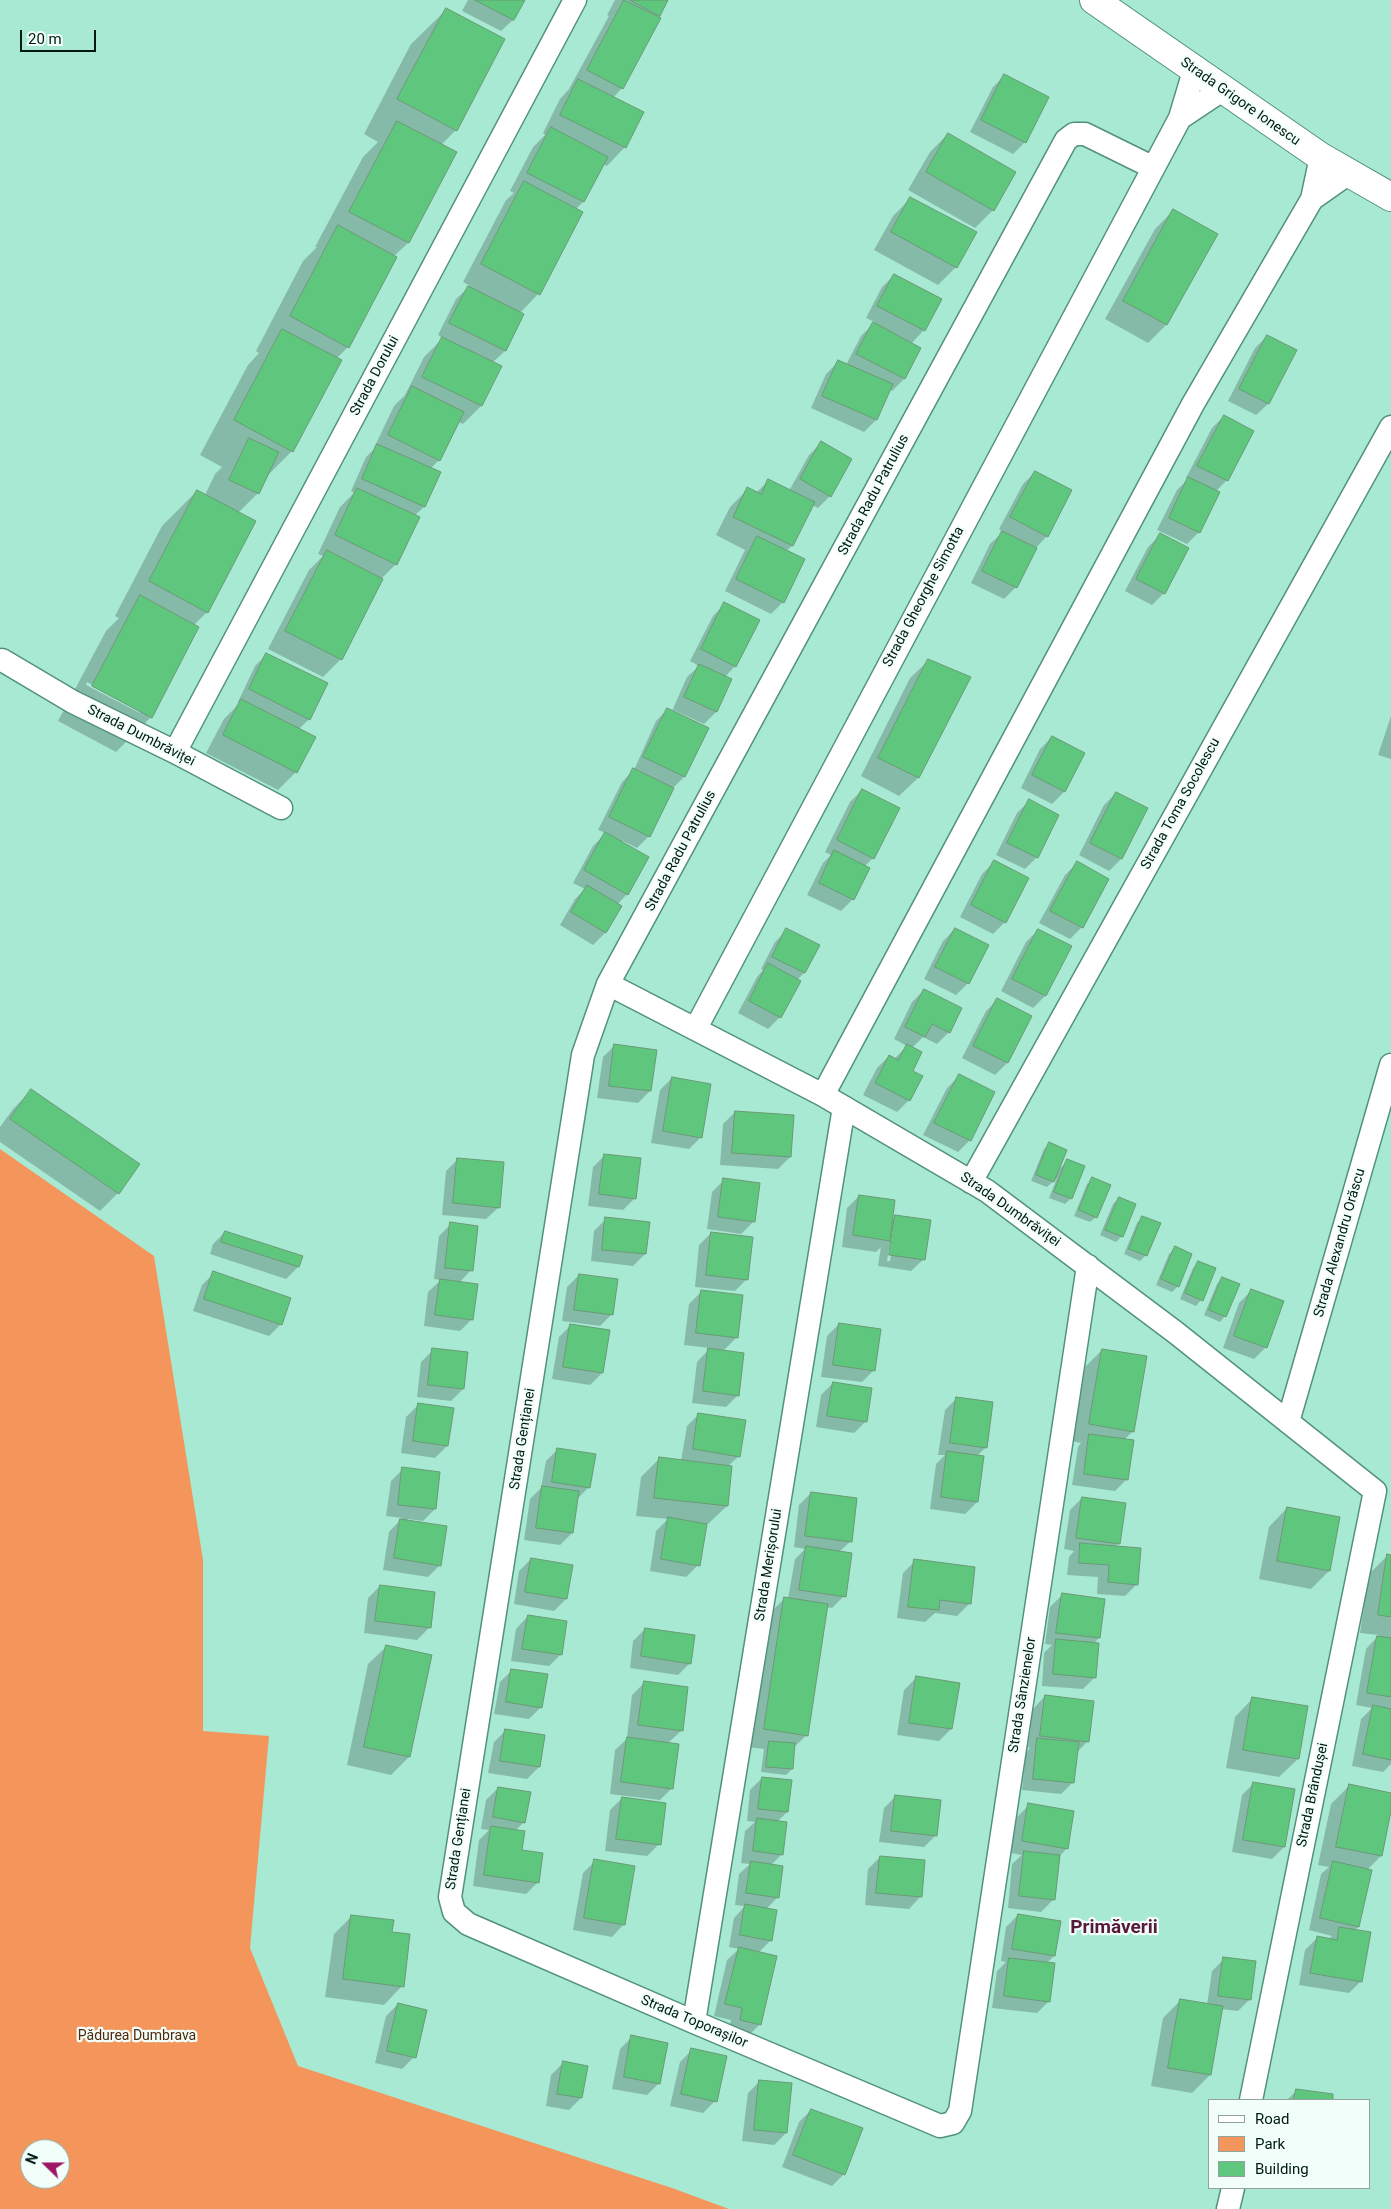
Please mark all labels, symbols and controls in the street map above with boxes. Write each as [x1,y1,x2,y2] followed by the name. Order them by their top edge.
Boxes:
[22,20,99,52] scale bar
[28,30,62,48] text: 20 m
[1177,54,1303,150] street label: Strada Grigore Ionescu
[347,333,403,419] street label: Strada Dorului
[835,432,913,558] street label: Strada Radu Patrulius
[880,524,968,670] street label: Strada Gheorghe Simotta
[84,702,198,770] street label: Strada Dumbrăviței
[1138,735,1224,873] street label: Strada Toma Socolescu
[642,788,720,914] street label: Strada Radu Patrulius
[1311,1167,1369,1319] street label: Strada Alexandru Orăscu
[957,1169,1063,1251] street label: Strada Dumbrăviței
[507,1387,539,1491] street label: Strada Gențianei
[752,1507,786,1623] street label: Strada Merișorului
[1006,1636,1040,1754] street label: Strada Sânzienelor
[1294,1741,1332,1849] street label: Strada Brândușei
[443,1787,475,1891] street label: Strada Gențianei
[1070,1917,1158,1939] district label: Primăverii
[638,1992,750,2052] street label: Strada Toporașilor
[78,2028,196,2044] park label: Pădurea Dumbrava
[1208,2099,1371,2189] legend
[1255,2110,1289,2128] text: Road
[1255,2135,1285,2153] text: Park
[20,2139,70,2189] north arrow
[23,2151,41,2166] text: N
[1255,2160,1309,2178] text: Building

